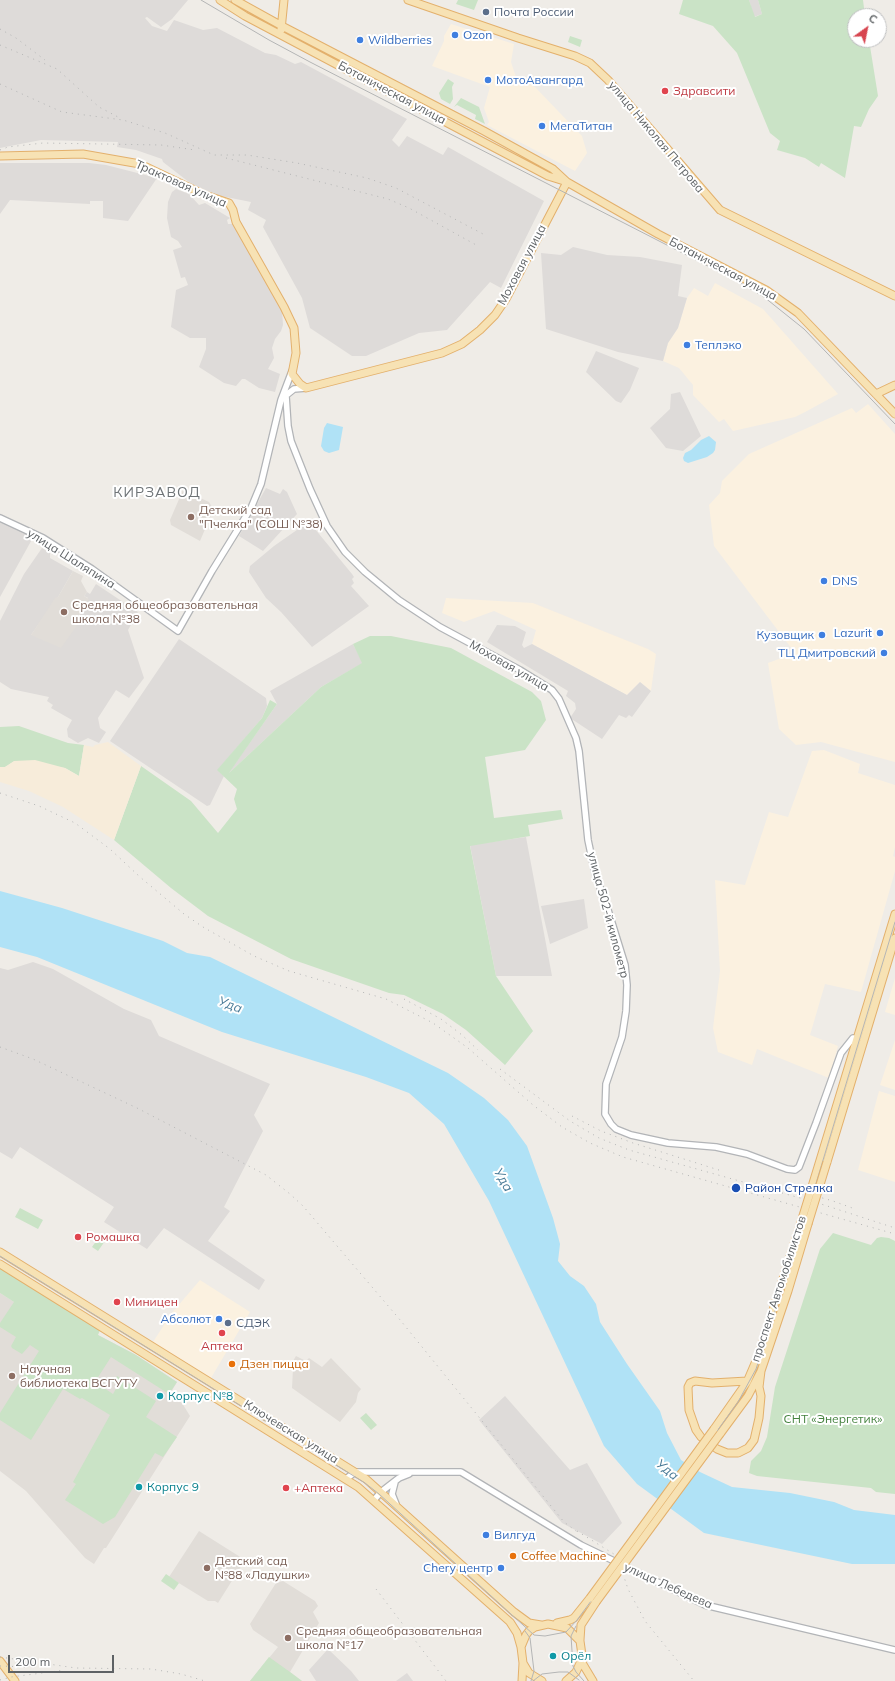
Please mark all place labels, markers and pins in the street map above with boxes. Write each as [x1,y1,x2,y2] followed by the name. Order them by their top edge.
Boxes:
[494,5,574,19] place label: Почта России
[481,7,491,17] marker: Почта России
[463,28,492,42] place label: Ozon
[450,30,460,40] marker: Ozon
[368,33,432,47] place label: Wildberries
[355,35,365,45] marker: Wildberries
[496,73,583,87] place label: МотоАвангард
[483,75,493,85] marker: МотоАвангард
[673,84,735,98] place label: Здравсити
[660,86,670,96] marker: Здравсити
[550,119,612,133] place label: МегаТитан
[537,121,547,131] marker: МегаТитан
[695,338,742,352] place label: Теплэко
[682,340,692,350] marker: Теплэко
[199,503,323,531] place label: Детский сад "Пчелка" (СОШ №38)
[186,512,196,522] marker: Детский сад "Пчелка" (СОШ №38)
[832,574,857,588] place label: DNS
[819,576,829,586] marker: DNS
[72,598,258,626] place label: Средняя общеобразовательная школа №38
[59,607,69,617] marker: Средняя общеобразовательная школа №38
[834,626,872,640] place label: Lazurit
[756,628,814,642] place label: Кузовщик
[875,628,885,638] marker: Lazurit
[817,630,827,640] marker: Кузовщик
[778,646,876,660] place label: ТЦ Дмитровский
[879,648,889,658] marker: ТЦ Дмитровский
[745,1181,833,1195] place label: Район Стрелка
[730,1182,742,1194] marker: Район Стрелка
[86,1230,140,1244] place label: Ромашка
[73,1232,83,1242] marker: Ромашка
[125,1295,178,1309] place label: Миницен
[112,1297,122,1307] marker: Миницен
[161,1312,211,1326] place label: Абсолют
[214,1314,224,1324] marker: Абсолют
[236,1316,270,1330] place label: СДЭК
[223,1318,233,1328] marker: СДЭК
[217,1328,227,1338] marker: Аптека
[201,1339,243,1353] place label: Аптека
[240,1357,309,1371] place label: Дзен пицца
[227,1359,237,1369] marker: Дзен пицца
[20,1362,137,1390] place label: Научная библиотека ВСГУТУ
[7,1371,17,1381] marker: Научная библиотека ВСГУТУ
[168,1389,233,1403] place label: Корпус №8
[155,1391,165,1401] marker: Корпус №8
[147,1480,199,1494] place label: Корпус 9
[294,1481,343,1495] place label: +Аптека
[134,1482,144,1492] marker: Корпус 9
[281,1483,291,1493] marker: +Аптека
[494,1528,535,1542] place label: Вилгуд
[481,1530,491,1540] marker: Вилгуд
[521,1549,606,1563] place label: Coffee Machine
[508,1551,518,1561] marker: Coffee Machine
[215,1554,310,1582] place label: Детский сад №88 «Ладушки»
[423,1561,493,1575] place label: Chery центр
[202,1563,212,1573] marker: Детский сад №88 «Ладушки»
[496,1563,506,1573] marker: Chery центр
[296,1624,482,1652] place label: Средняя общеобразовательная школа №17
[283,1633,293,1643] marker: Средняя общеобразовательная школа №17
[561,1649,591,1663] place label: Орёл
[548,1651,558,1661] marker: Орёл

